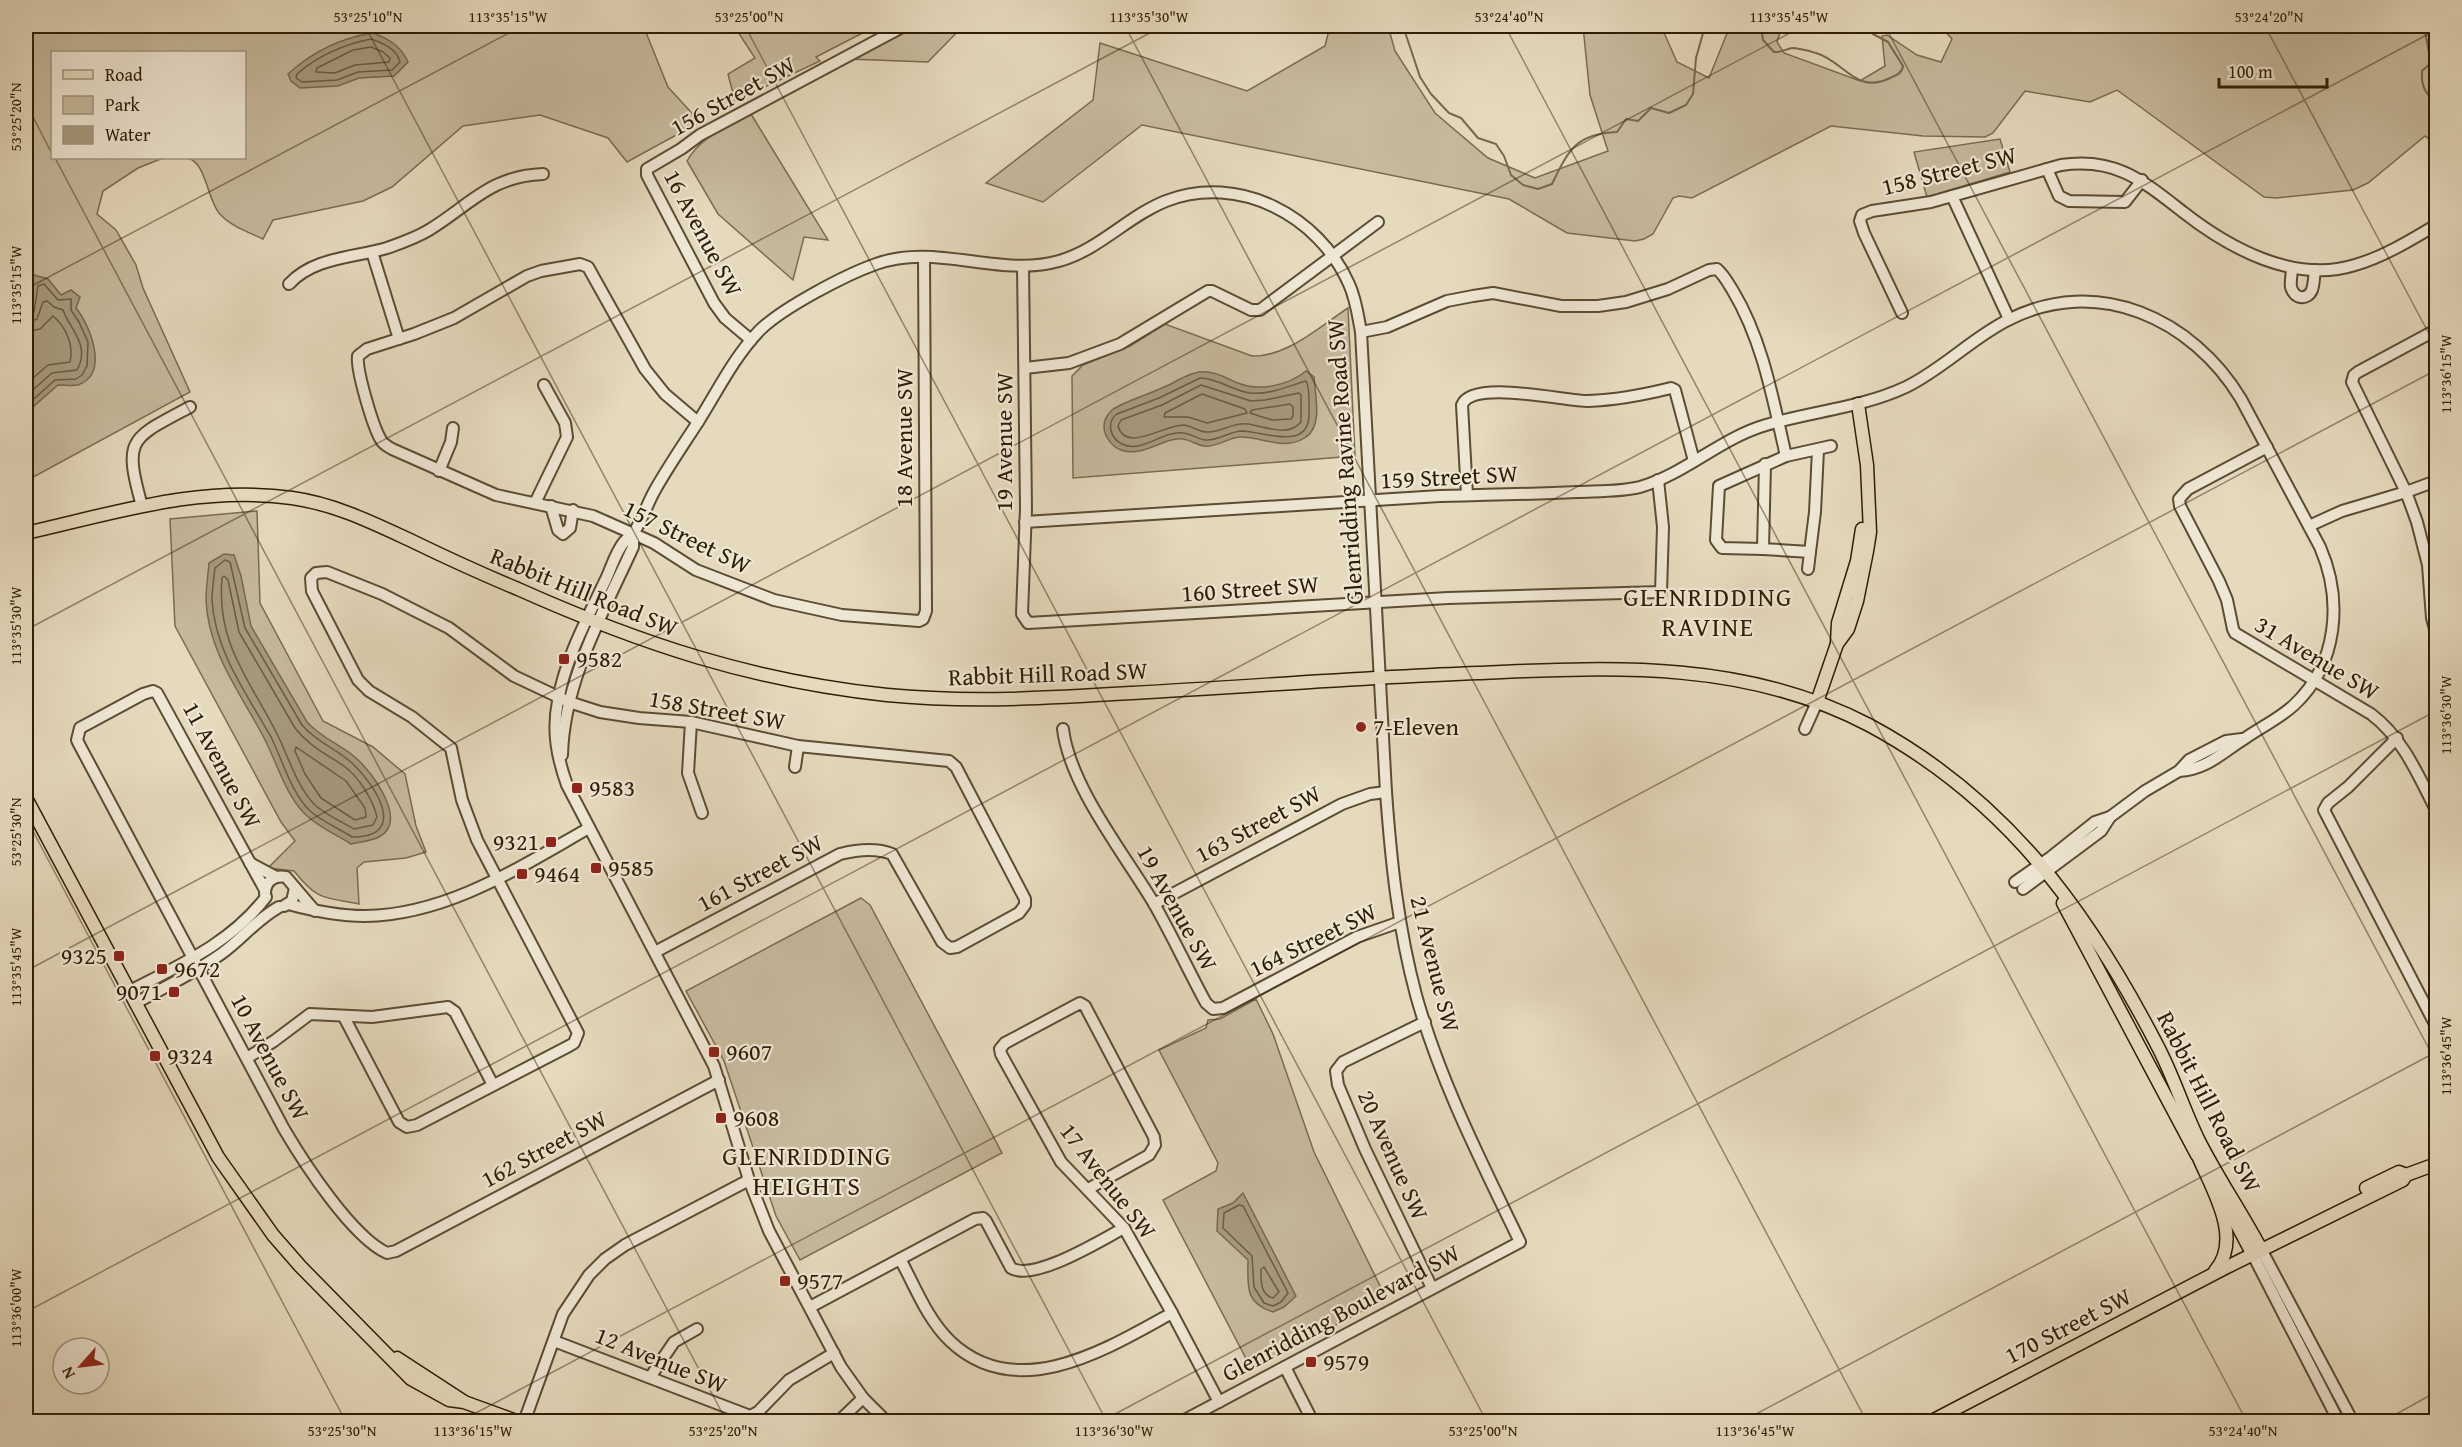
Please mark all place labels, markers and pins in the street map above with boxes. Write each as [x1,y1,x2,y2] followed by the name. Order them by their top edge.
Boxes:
[576,641,622,676] place label: 9582
[557,652,571,666] marker: 9582
[1373,709,1460,744] place label: 7-Eleven
[1354,720,1368,734] marker: 7-Eleven
[589,770,635,805] place label: 9583
[570,781,584,795] marker: 9583
[493,824,539,859] place label: 9321
[544,835,558,849] marker: 9321
[608,850,654,885] place label: 9585
[534,856,580,891] place label: 9464
[589,861,603,875] marker: 9585
[515,867,529,881] marker: 9464
[61,938,107,973] place label: 9325
[112,949,126,963] marker: 9325
[174,951,220,986] place label: 9672
[155,962,169,976] marker: 9672
[116,974,162,1009] place label: 9071
[167,985,181,999] marker: 9071
[726,1034,772,1069] place label: 9607
[167,1038,213,1073] place label: 9324
[707,1045,721,1059] marker: 9607
[148,1049,162,1063] marker: 9324
[733,1100,779,1135] place label: 9608
[714,1111,728,1125] marker: 9608
[797,1263,843,1298] place label: 9577
[778,1274,792,1288] marker: 9577
[1323,1344,1369,1379] place label: 9579
[1304,1355,1318,1369] marker: 9579

